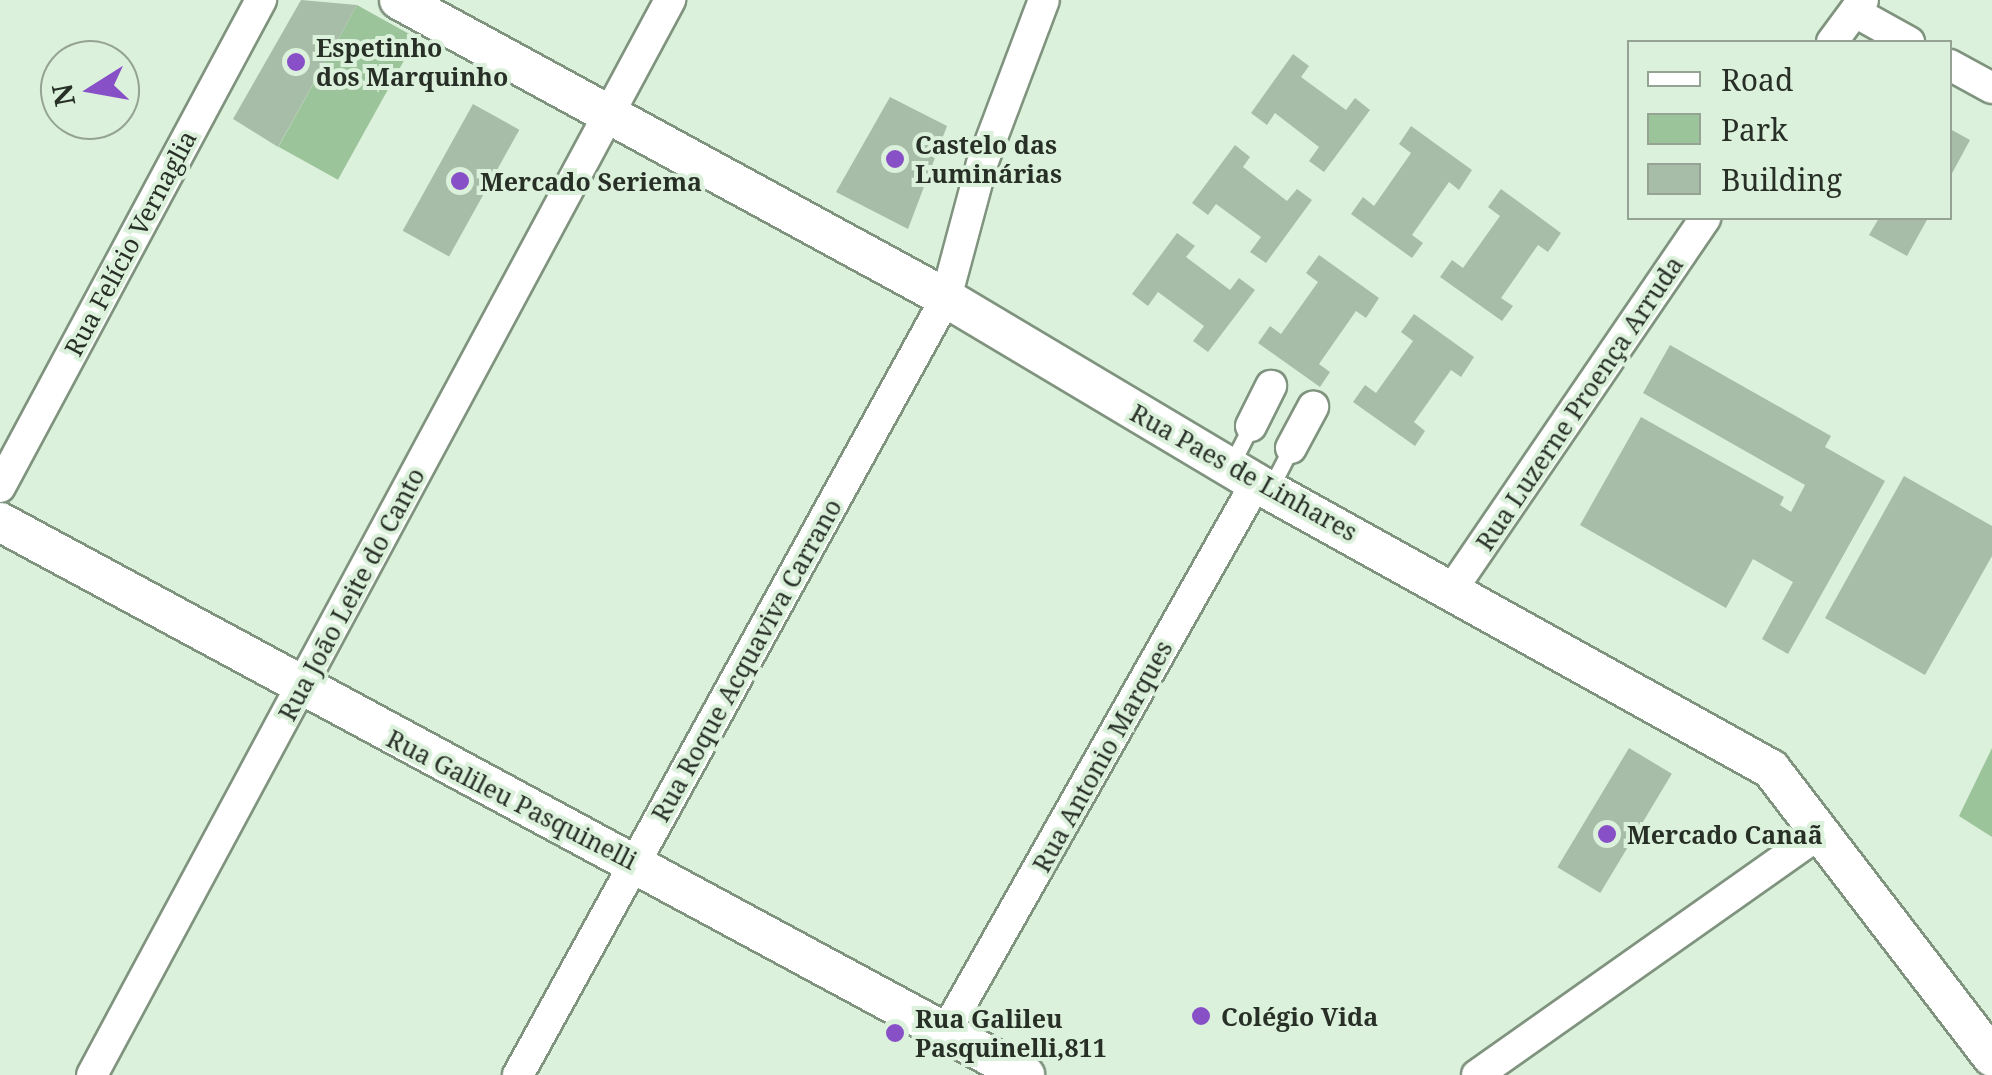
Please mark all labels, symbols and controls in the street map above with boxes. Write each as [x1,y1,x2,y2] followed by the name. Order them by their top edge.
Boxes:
[316,33,508,92] place label: Espetinho dos Marquinho
[40,40,140,140] north arrow
[1627,40,1952,220] legend
[285,51,307,73] marker: Espetinho dos Marquinho
[1721,59,1793,100] text: Road
[42,81,83,110] text: N
[1721,109,1788,150] text: Park
[58,125,202,361] street label: Rua Felício Vernaglia
[915,130,1062,189] place label: Castelo das Luminárias
[884,148,906,170] marker: Castelo das Luminárias
[1721,159,1842,200] text: Building
[480,166,702,196] place label: Mercado Seriema
[449,170,471,192] marker: Mercado Seriema
[1469,250,1689,556] street label: Rua Luzerne Proença Arruda
[1125,397,1363,547] street label: Rua Paes de Linhares
[272,463,430,725] street label: Rua João Leite do Canto
[645,493,847,827] street label: Rua Roque Acquaviva Carrano
[1026,635,1178,877] street label: Rua Antonio Marques
[382,723,642,875] street label: Rua Galileu Pasquinelli
[1627,819,1823,849] place label: Mercado Canaã
[1596,823,1618,845] marker: Mercado Canaã
[1221,1001,1378,1031] place label: Colégio Vida
[915,1004,1107,1063] place label: Rua Galileu Pasquinelli,811
[1190,1005,1212,1027] marker: Colégio Vida
[884,1022,906,1044] marker: Rua Galileu Pasquinelli,811

